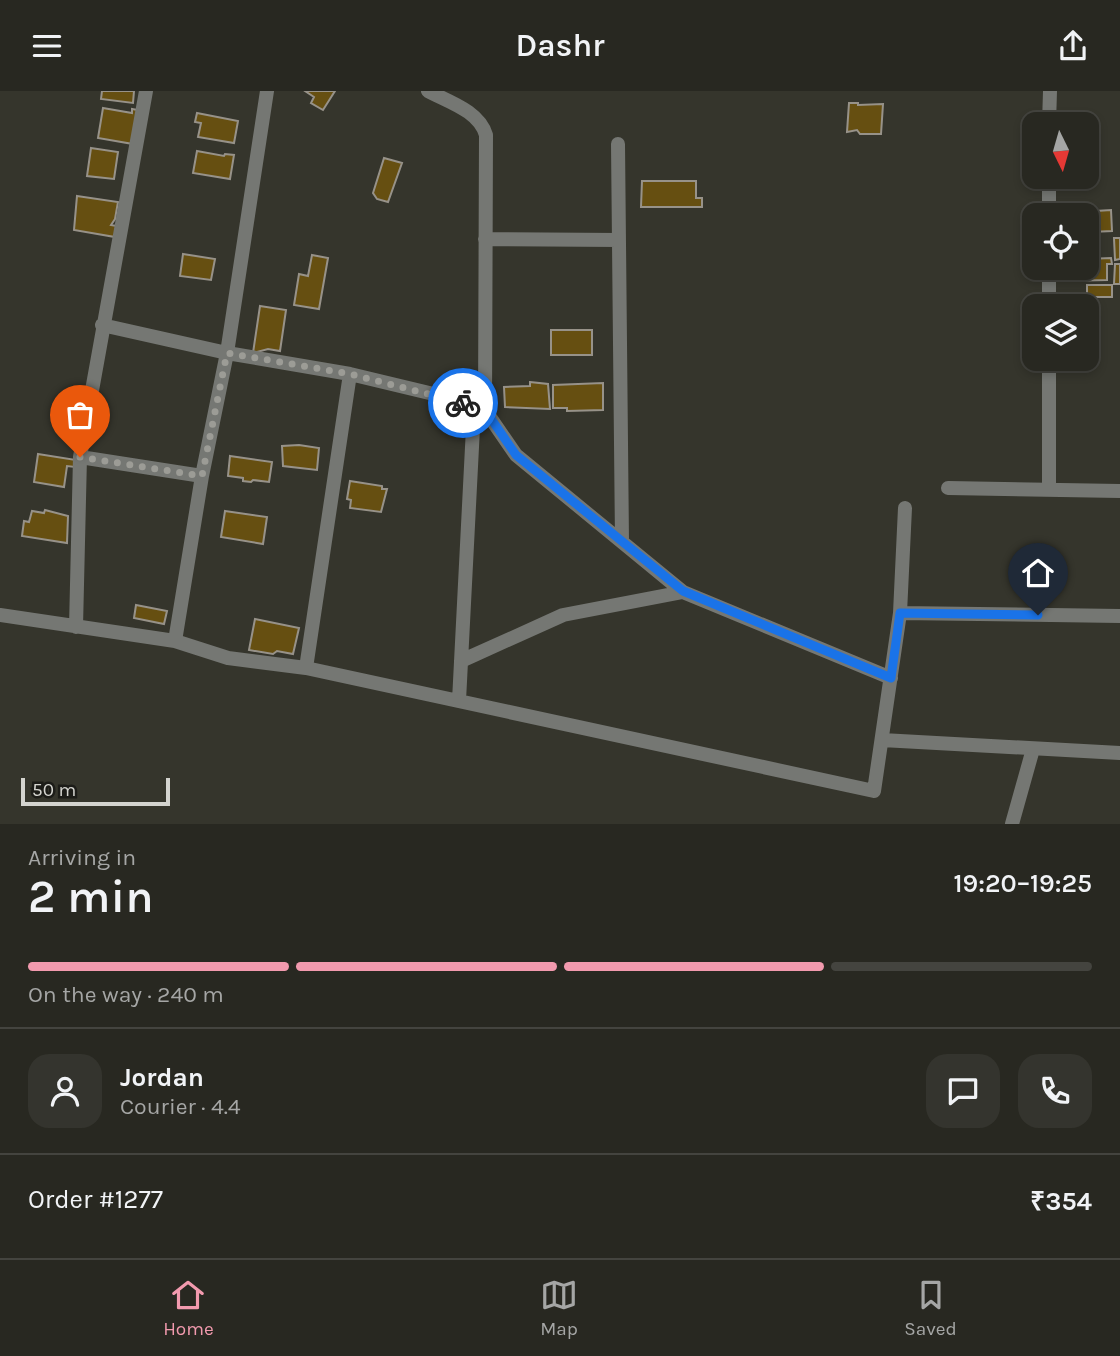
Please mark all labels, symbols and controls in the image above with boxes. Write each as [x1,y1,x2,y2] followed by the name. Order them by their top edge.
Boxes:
[28,27,66,65] icon: menu
[515,27,605,64] text: Dashr
[1054,27,1092,65] icon: share
[1022,112,1099,189] north arrow
[1022,112,1099,371] map controls
[1022,203,1099,280] button: locate
[1022,294,1099,371] button: layers
[428,368,498,438] courier
[444,384,482,422] icon: bike
[50,385,110,457] pin
[61,396,99,434] icon: bag
[1008,543,1068,615] pin
[1019,554,1057,592] icon: home
[21,775,170,807] scale bar
[32,779,76,801] text: 50 m
[28,844,136,871] text: Arriving in
[954,868,1092,899] text: 19:20–19:25
[28,870,154,924] text: 2 min
[28,981,224,1008] text: On the way · 240 m
[28,1054,102,1128] button: person
[926,1054,1000,1128] button: chat
[1018,1054,1092,1128] button: phone
[120,1062,204,1093] text: Jordan
[120,1093,241,1120] text: Courier · 4.4
[28,1184,163,1215] text: Order #1277
[1030,1186,1092,1217] text: ₹354
[163,1276,214,1340] tab: Home
[540,1276,578,1340] tab: Map
[904,1276,957,1340] tab: Saved

